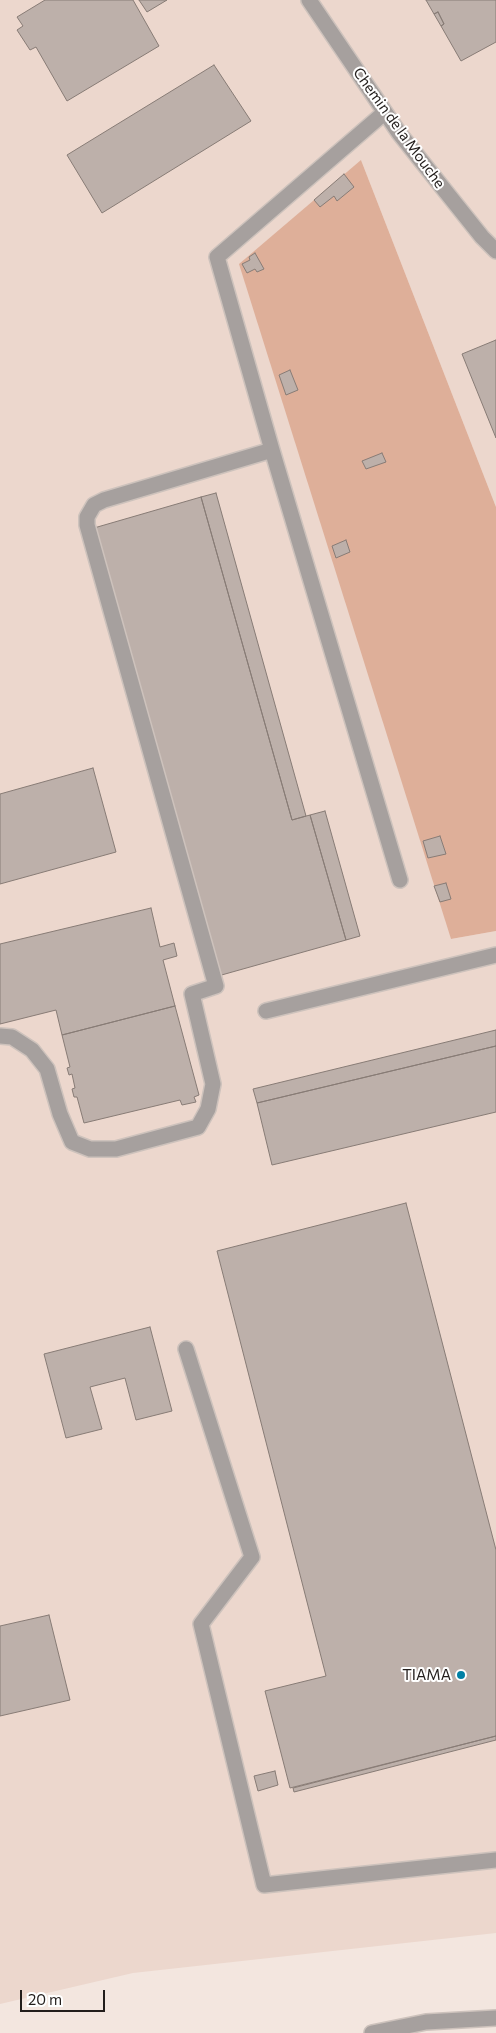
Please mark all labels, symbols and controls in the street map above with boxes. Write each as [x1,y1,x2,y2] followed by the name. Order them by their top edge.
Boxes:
[349,64,449,192] street label: Chemin de la Mouche
[402,1666,451,1684] place label: TIAMA
[455,1669,467,1681] marker: TIAMA
[22,1980,108,2012] scale bar
[28,1990,62,2008] text: 20 m

